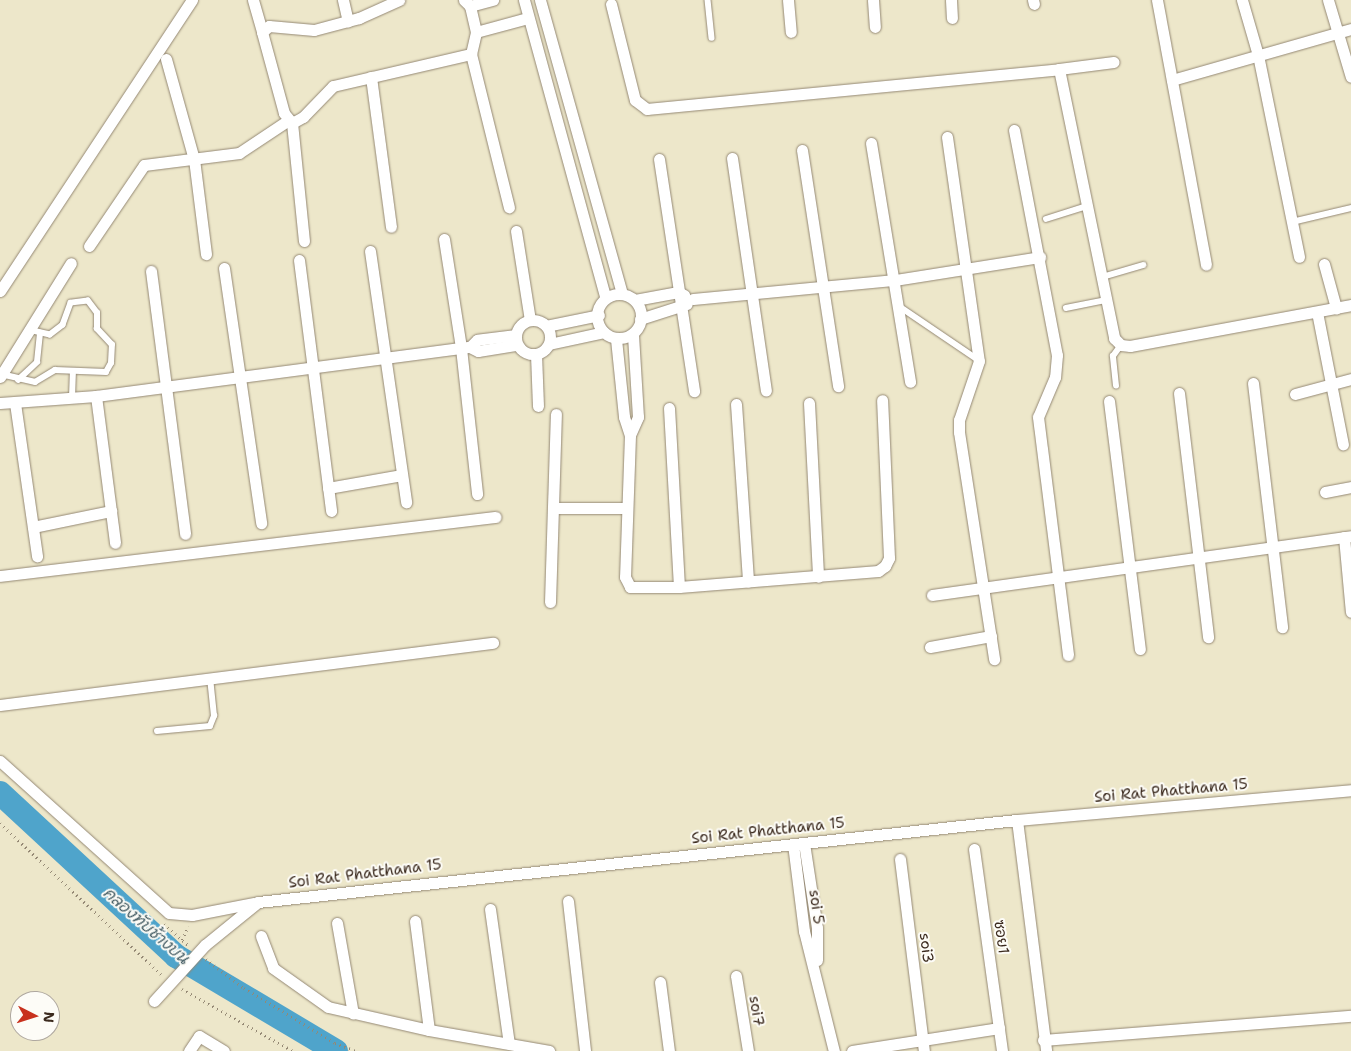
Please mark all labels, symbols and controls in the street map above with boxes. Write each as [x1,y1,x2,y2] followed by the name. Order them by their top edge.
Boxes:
[1094,775,1248,807] street label: Soi Rat Phatthana 15
[691,814,845,848] street label: Soi Rat Phatthana 15
[288,856,442,892] street label: Soi Rat Phatthana 15
[99,883,193,969] water label: คลองทับช้างบน
[805,889,827,925] street label: soi 5
[990,919,1012,955] street label: ซอย1
[915,932,937,964] street label: soi3
[10,991,60,1041] north arrow
[745,995,767,1027] street label: soi7
[39,1011,58,1024] text: N

